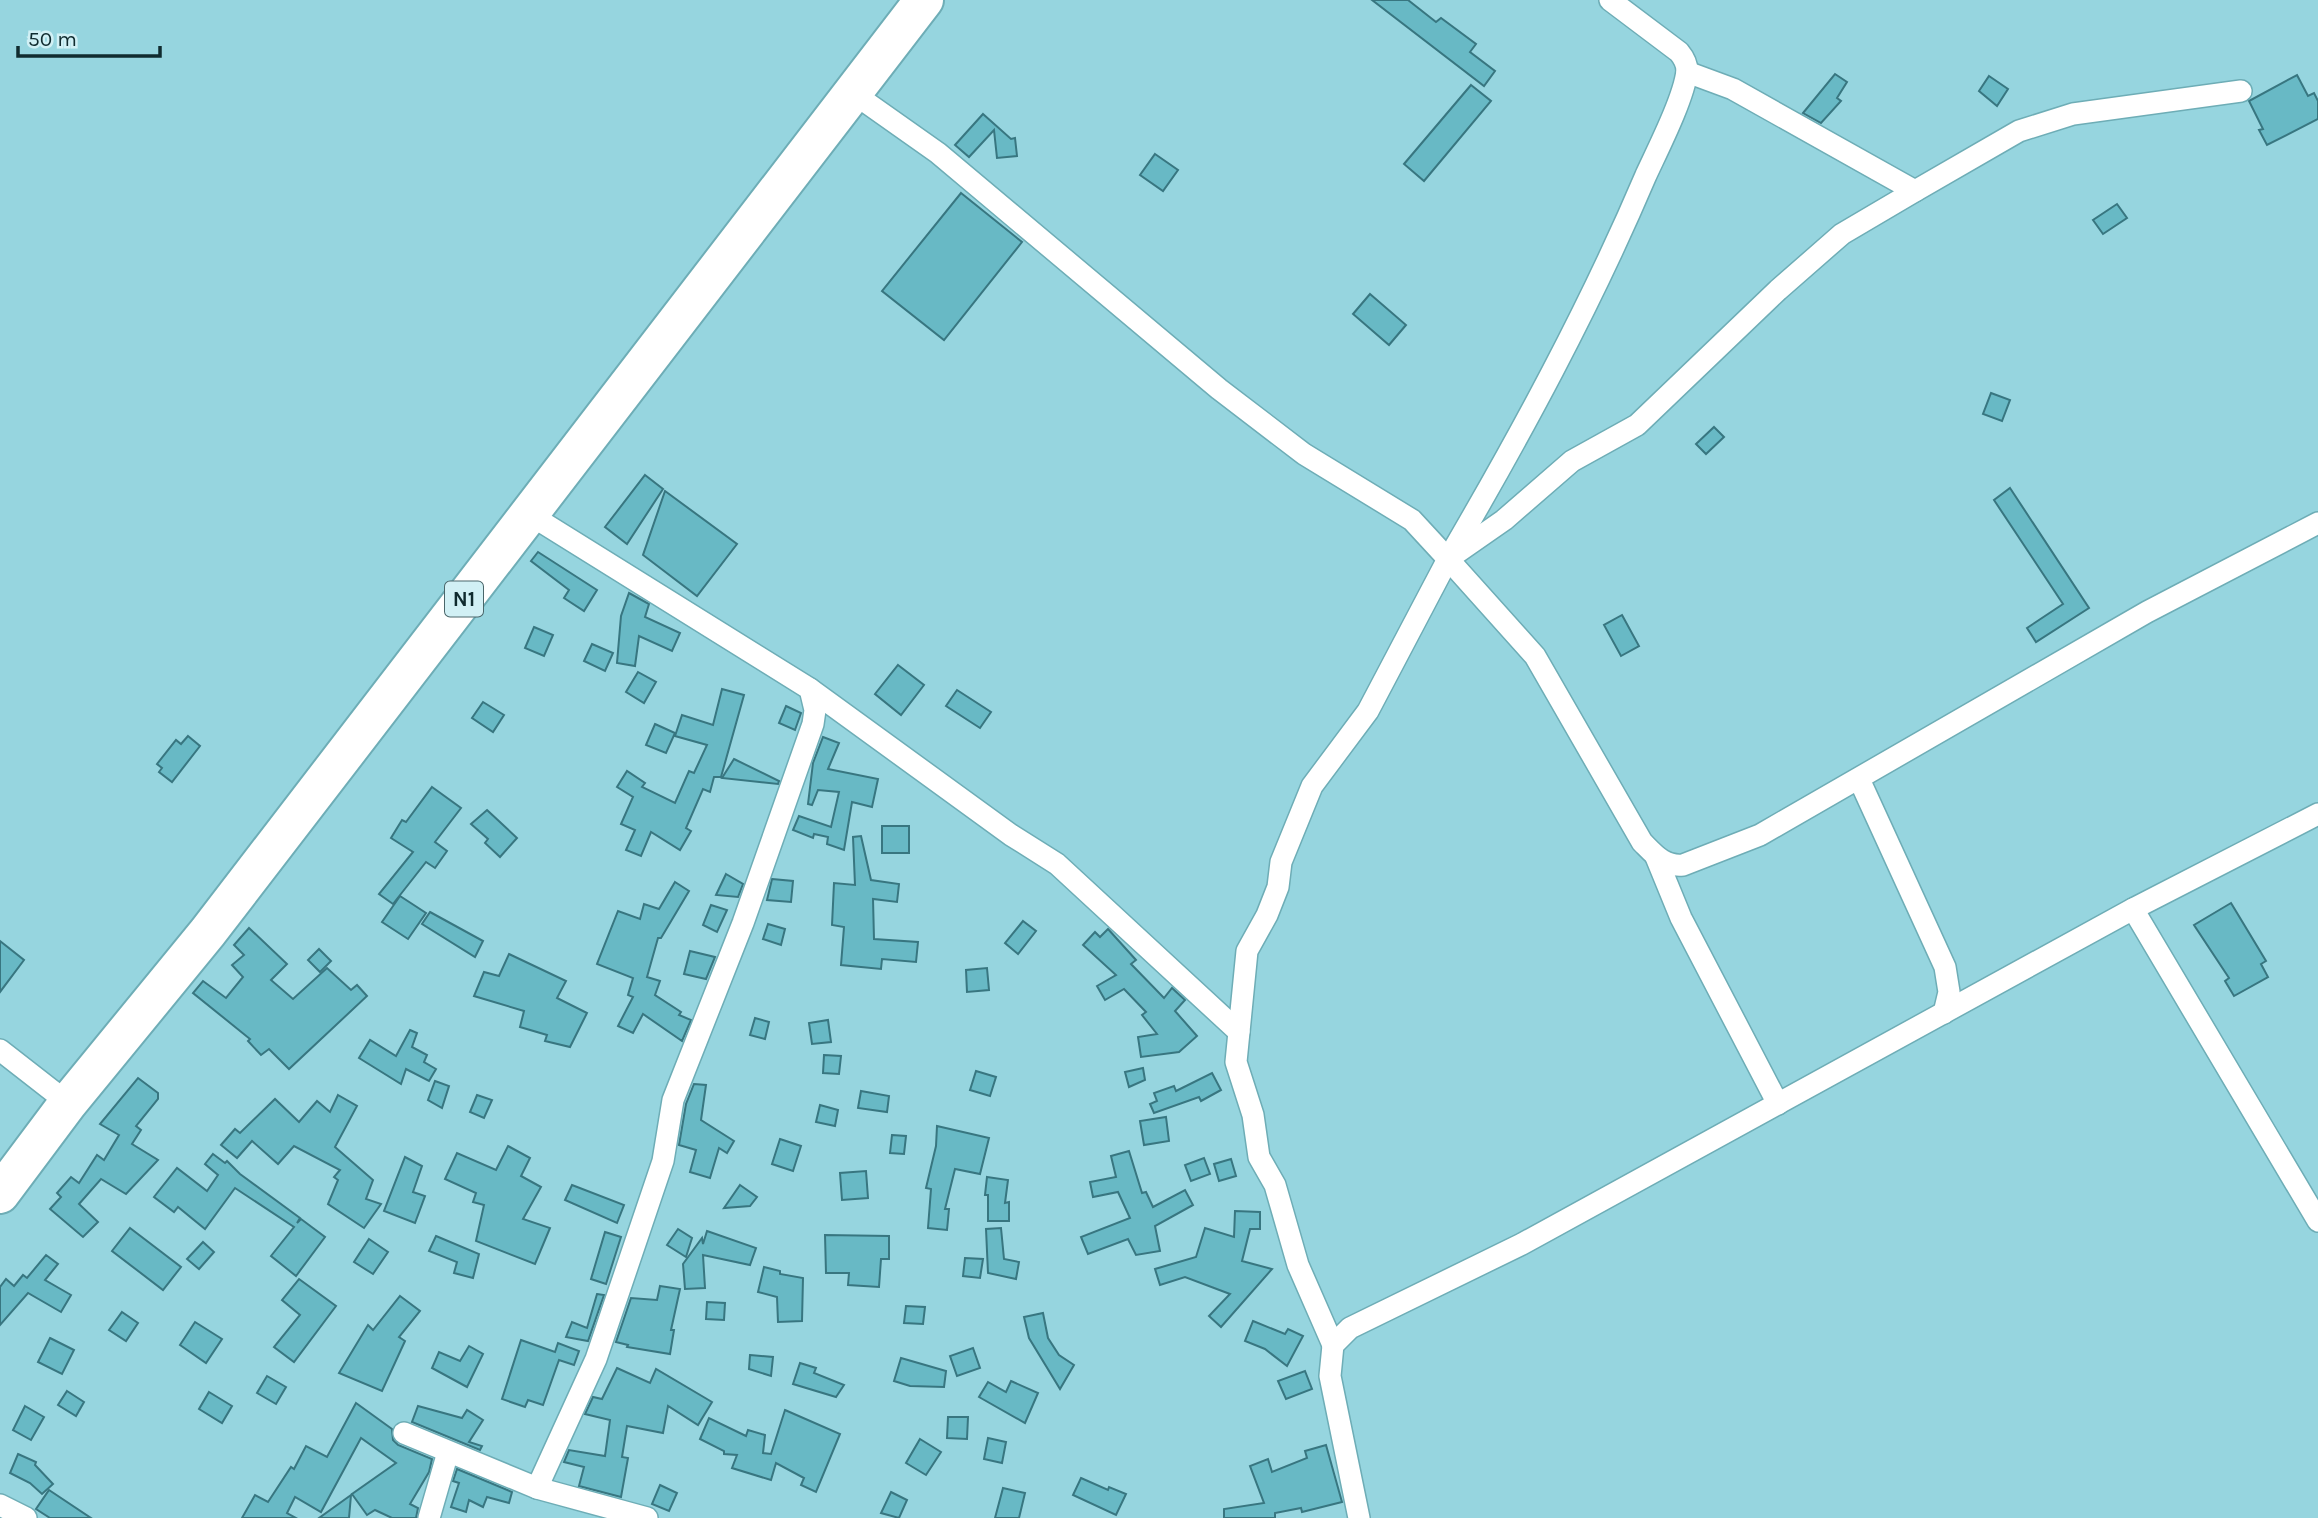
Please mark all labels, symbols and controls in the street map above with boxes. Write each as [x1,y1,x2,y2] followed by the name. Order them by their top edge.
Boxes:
[18,14,159,58] scale bar
[28,27,77,51] text: 50 m
[445,582,483,616] road number: N1

